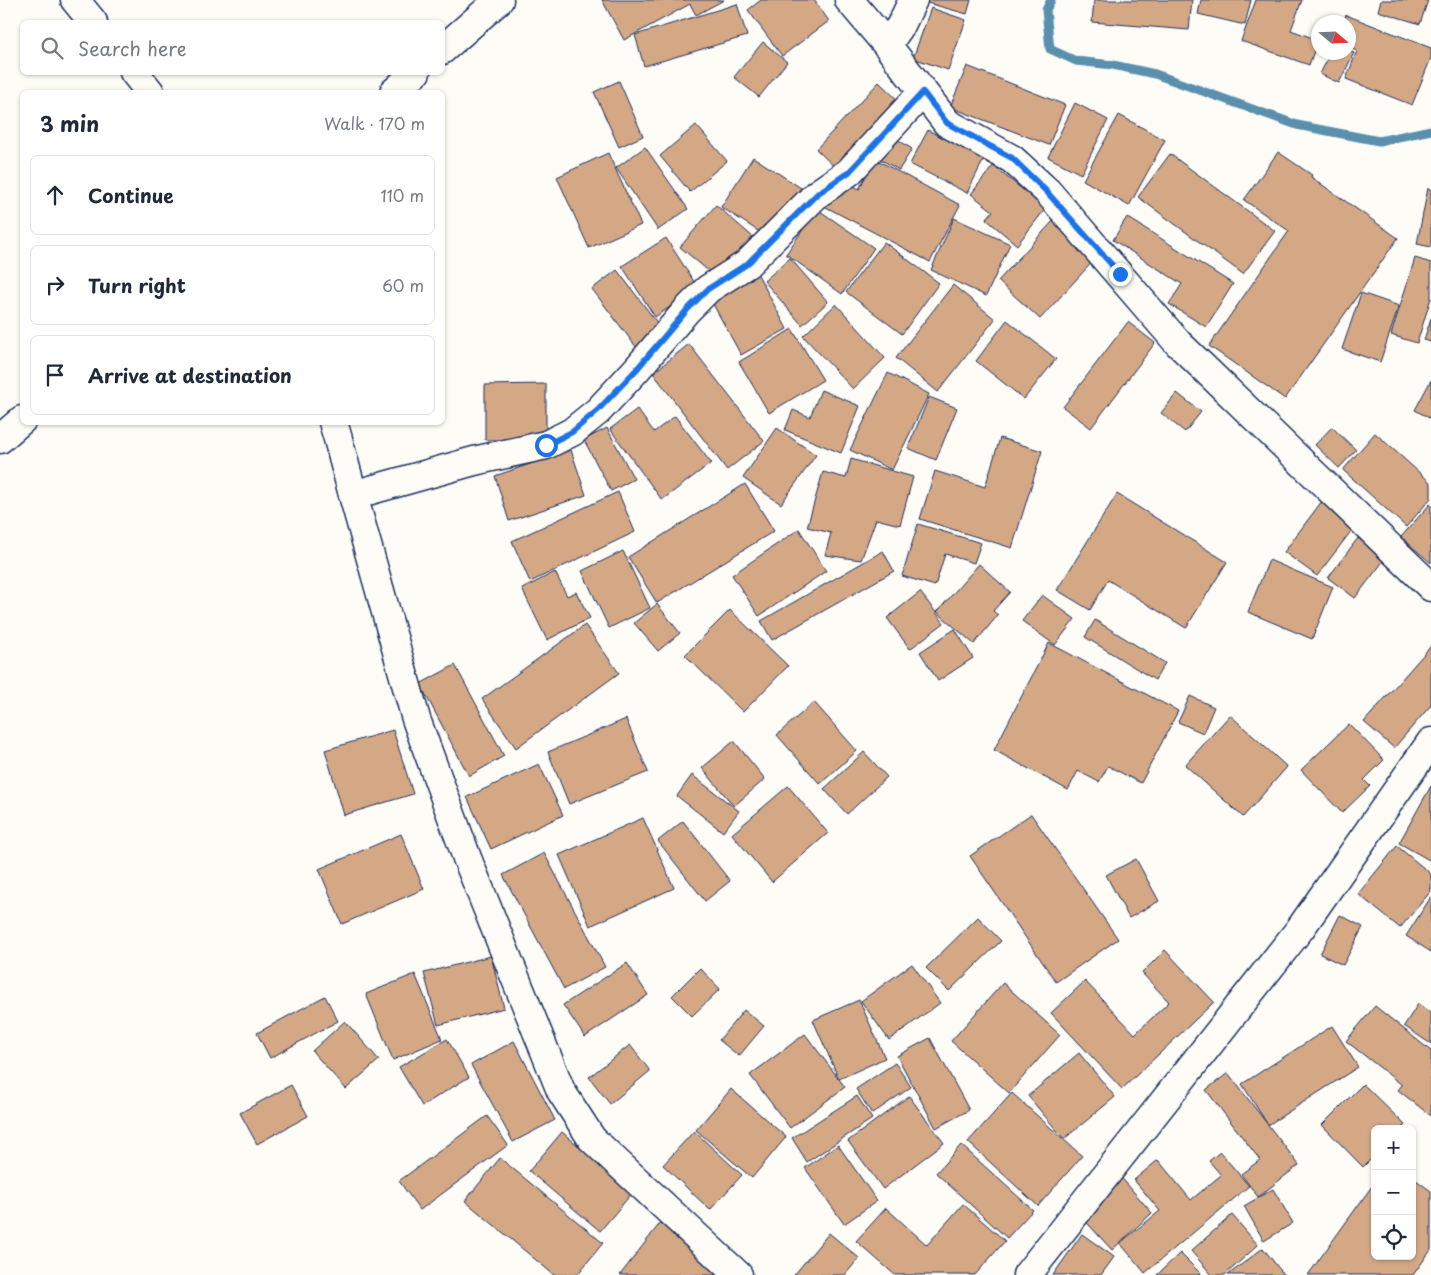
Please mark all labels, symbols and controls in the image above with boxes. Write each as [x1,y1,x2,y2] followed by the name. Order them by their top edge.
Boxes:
[1311,15,1356,60] north arrow
[20,20,445,75] search box
[38,34,66,62] icon: search
[78,34,187,62] text: Search here
[40,107,99,139] text: 3 min
[324,111,425,135] text: Walk · 170 m
[41,181,69,209] icon: ahead
[88,181,174,209] text: Continue
[381,183,424,207] text: 110 m
[1109,263,1132,286] route end
[41,271,69,299] icon: right
[88,271,186,299] text: Turn right
[382,273,424,297] text: 60 m
[41,361,69,389] icon: arrive
[88,361,292,389] text: Arrive at destination
[535,434,558,457] route start
[1371,1125,1416,1260] map controls
[1371,1125,1416,1170] button: +
[1371,1170,1416,1215] button: −
[1371,1215,1416,1260] button: locate

